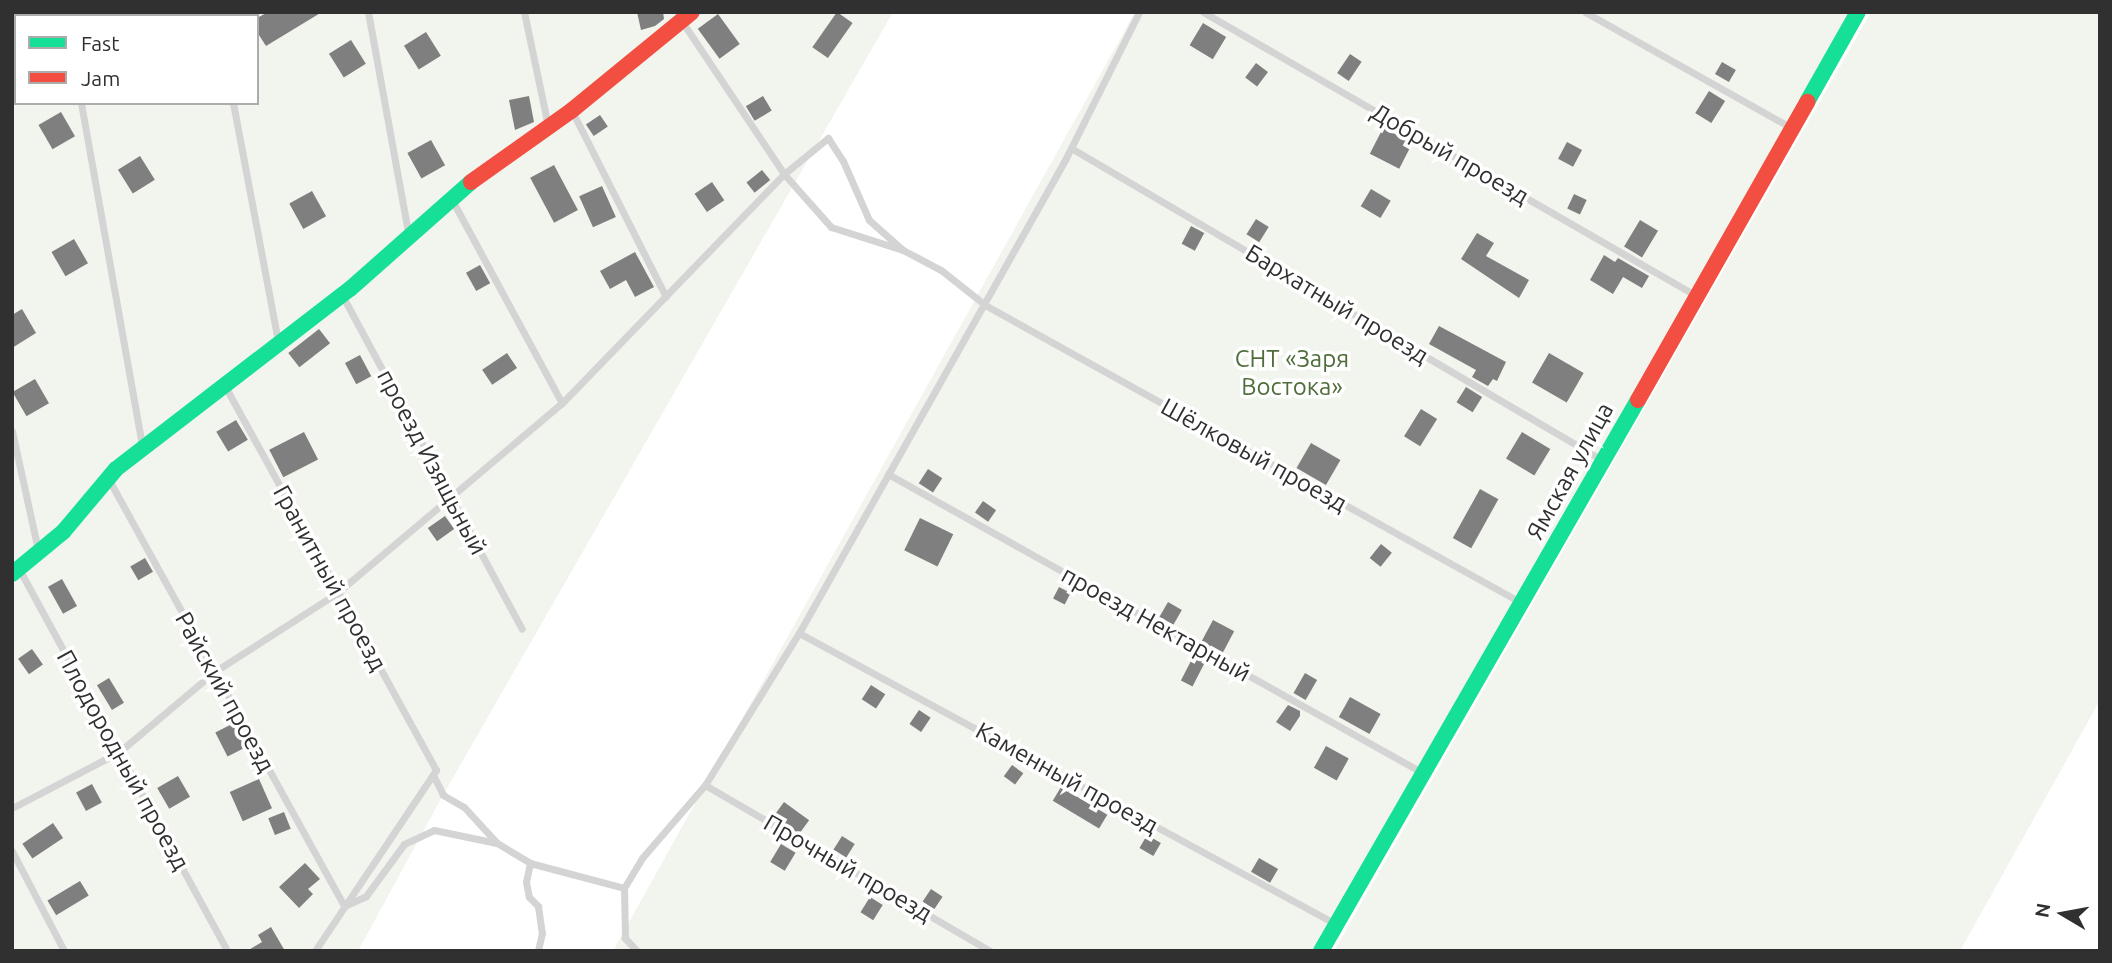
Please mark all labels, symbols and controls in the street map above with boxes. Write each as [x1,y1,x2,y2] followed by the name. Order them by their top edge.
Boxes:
[14,14,259,105] legend
[81,31,119,55] text: Fast
[81,66,120,90] text: Jam
[1366,97,1534,211] street label: Добрый проезд
[1240,238,1434,370] street label: Бархатный проезд
[1235,345,1349,401] park label: СНТ «Заря Востока»
[371,364,493,560] street label: проезд Изящьный
[1156,392,1352,518] street label: Шёлковый проезд
[1520,397,1620,545] street label: Ямская улица
[267,480,393,676] street label: Гранитный проезд
[1056,560,1256,688] street label: проезд Нектарный
[169,607,281,777] street label: Райский проезд
[51,645,195,875] street label: Плодородный проезд
[971,716,1163,840] street label: Каменный проезд
[759,808,937,928] street label: Прочный проезд
[2028,879,2098,949] north arrow
[2030,901,2054,919] text: N

